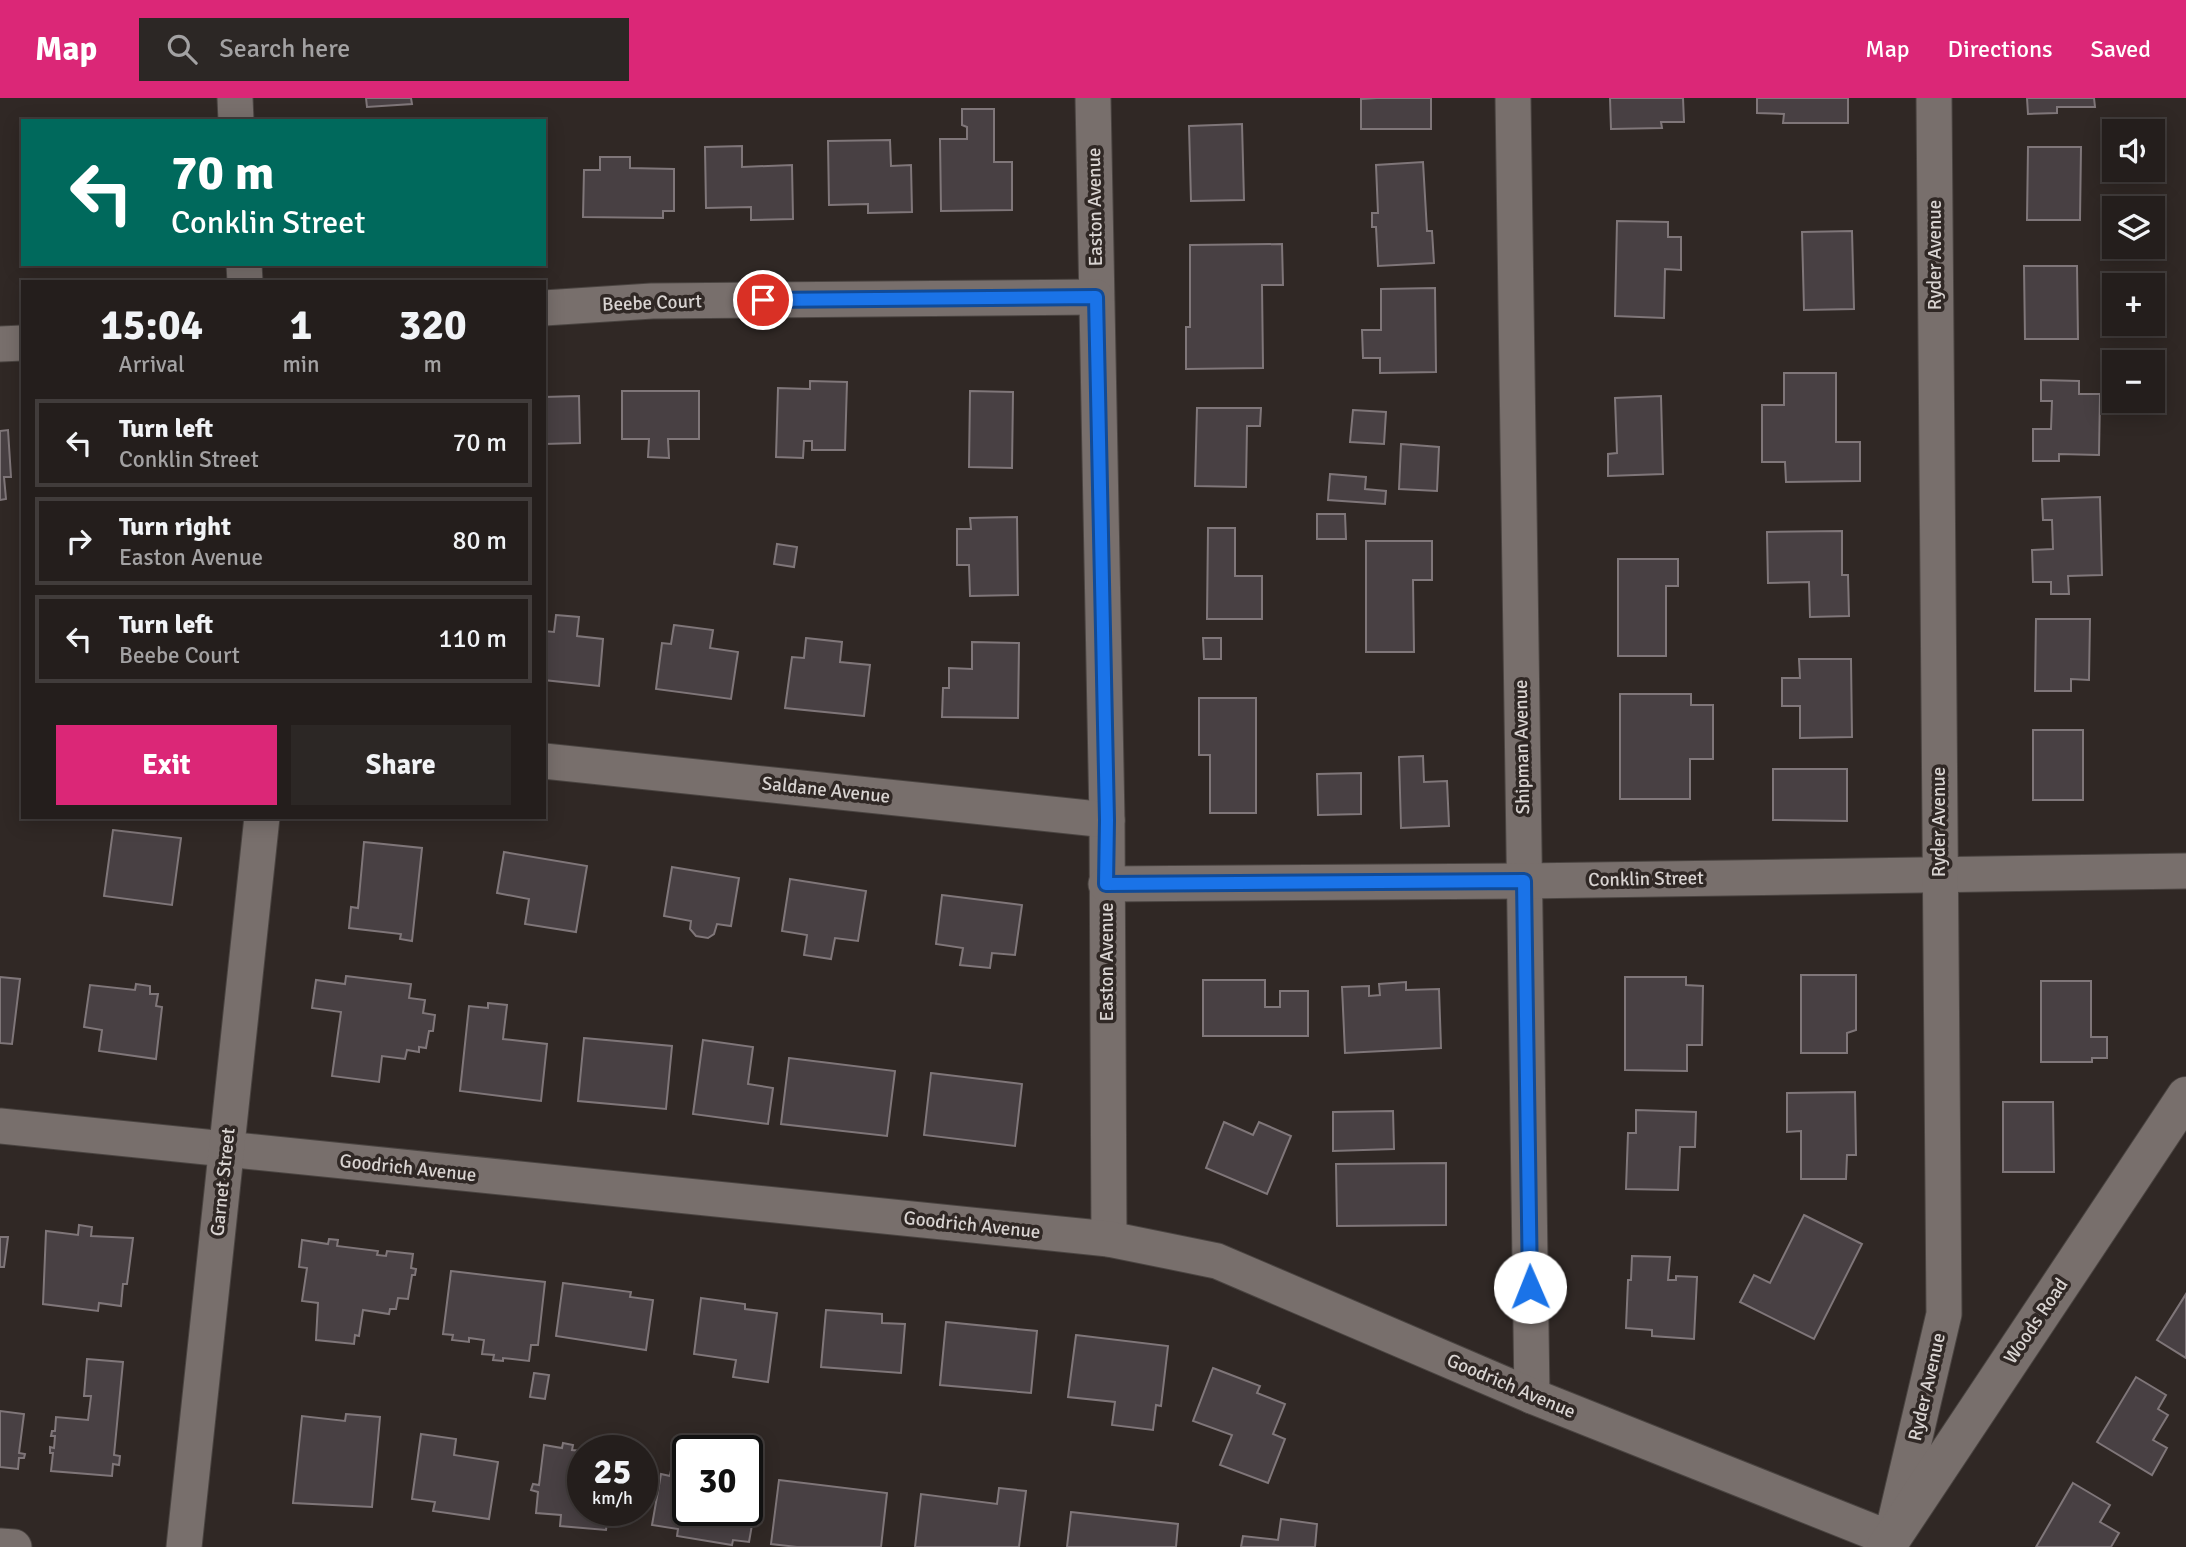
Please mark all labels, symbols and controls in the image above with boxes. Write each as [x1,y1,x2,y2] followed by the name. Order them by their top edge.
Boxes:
[139,18,629,81] search box
[35,29,97,70] text: Map
[163,30,201,68] icon: search
[219,33,350,65] text: Search here
[1865,34,1910,64] text: Map
[1948,34,2053,64] text: Directions
[2091,34,2151,64] text: Saved
[2102,119,2165,413] map controls
[2102,119,2165,182] button: sound
[171,143,274,203] text: 70 m
[56,147,147,238] icon: left
[1082,147,1108,267] street label: Easton Avenue
[2102,196,2165,259] button: layers
[1923,200,1947,310] street label: Ryder Avenue
[171,203,366,242] text: Conklin Street
[733,270,793,330] pin
[2102,273,2165,336] button: +
[744,281,782,319] icon: arrive
[602,289,703,317] street label: Beebe Court
[100,300,203,351] text: 15:04
[290,300,312,351] text: 1
[399,300,467,351] text: 320
[119,350,185,379] text: Arrival
[282,350,320,379] text: min
[424,350,442,379] text: m
[2102,350,2165,413] button: −
[119,413,213,445] text: Turn left
[60,424,98,462] icon: left
[452,427,507,459] text: 70 m
[119,445,259,474] text: Conklin Street
[119,511,231,543] text: Turn right
[60,522,98,560] icon: right
[452,525,507,557] text: 80 m
[119,543,263,572] text: Easton Avenue
[119,609,213,641] text: Turn left
[60,620,98,658] icon: left
[438,623,507,655] text: 110 m
[119,641,240,670] text: Beebe Court
[1509,679,1535,815] street label: Shipman Avenue
[56,725,277,805] button: Exit
[291,725,511,805] button: Share
[1927,767,1951,877] street label: Ryder Avenue
[761,771,891,809] street label: Saldane Avenue
[1588,866,1704,892] street label: Conklin Street
[1095,903,1119,1021] street label: Easton Avenue
[205,1126,241,1237] street label: Garnet Street
[338,1149,478,1187] street label: Goodrich Avenue
[902,1206,1042,1244] street label: Goodrich Avenue
[1493,1250,1567,1324] position arrow
[1999,1273,2073,1369] street label: Woods Road
[1903,1331,1951,1443] street label: Ryder Avenue
[1443,1348,1579,1424] street label: Goodrich Avenue
[672,1435,763,1526] speed limit sign: 30
[594,1450,631,1493] text: 25
[592,1487,633,1509] text: km/h

